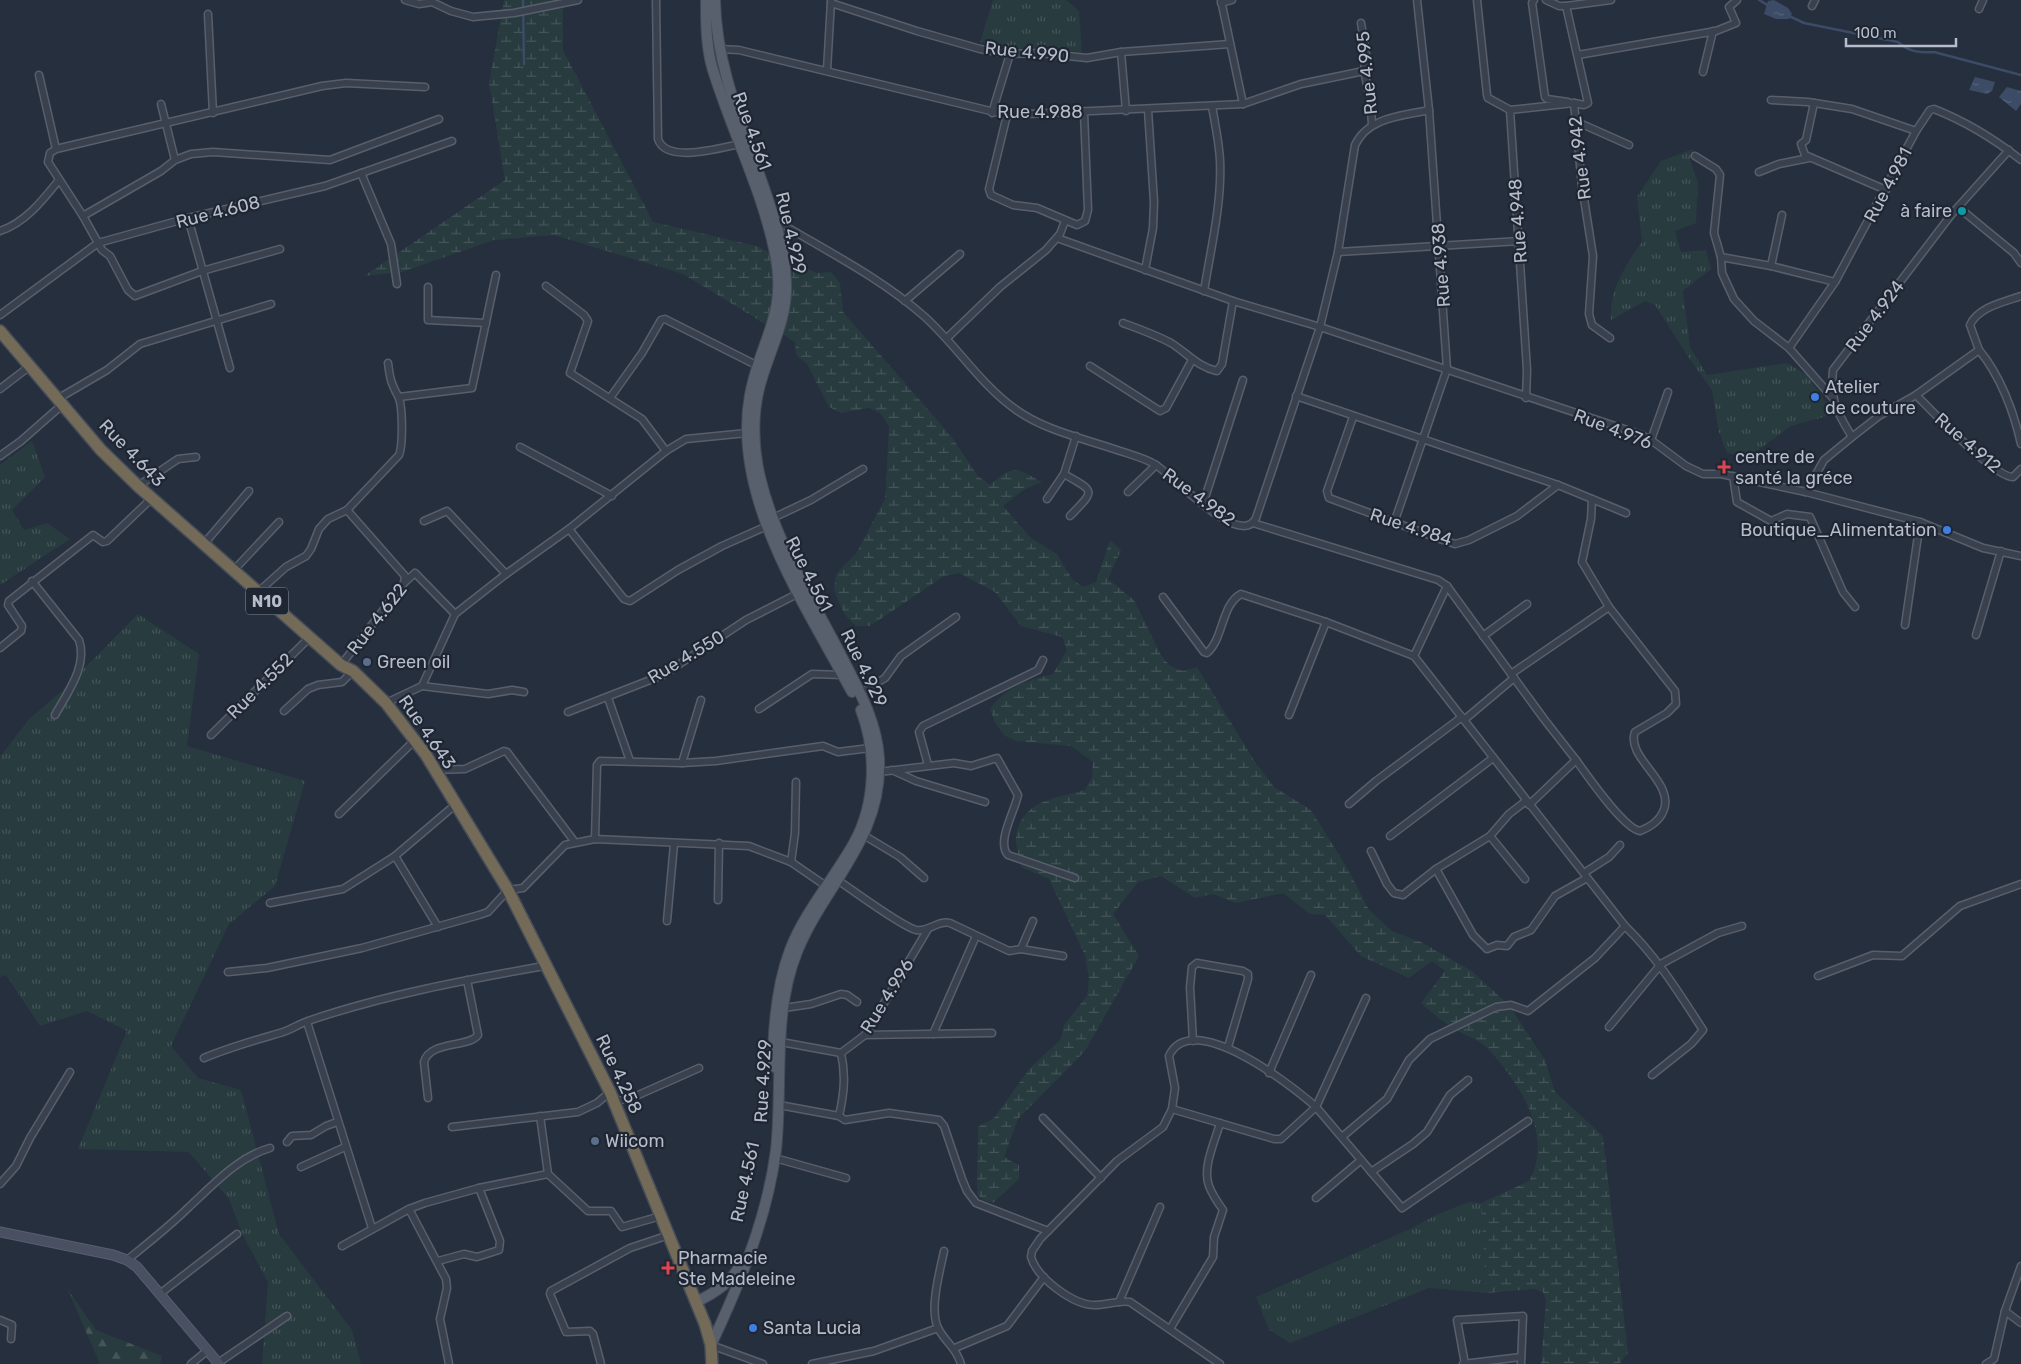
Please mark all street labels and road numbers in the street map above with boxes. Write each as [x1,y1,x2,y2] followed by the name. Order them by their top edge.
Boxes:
[1352,30,1382,116] street label: Rue 4.995
[984,37,1070,67] street label: Rue 4.990
[728,89,776,173] street label: Rue 4.561
[997,101,1083,123] street label: Rue 4.988
[1564,115,1596,201] street label: Rue 4.942
[1859,144,1917,226] street label: Rue 4.981
[1504,178,1532,264] street label: Rue 4.948
[771,190,811,276] street label: Rue 4.929
[174,191,262,233] street label: Rue 4.608
[1427,222,1455,308] street label: Rue 4.938
[1841,276,1909,356] street label: Rue 4.924
[1571,404,1655,454] street label: Rue 4.976
[1930,408,2006,478] street label: Rue 4.912
[94,415,170,491] street label: Rue 4.643
[1158,463,1240,531] street label: Rue 4.982
[1367,503,1455,551] street label: Rue 4.984
[781,533,837,615] street label: Rue 4.561
[342,579,412,659] street label: Rue 4.622
[246,588,288,614] road number: N10
[644,626,728,688] street label: Rue 4.550
[836,626,892,710] street label: Rue 4.929
[222,648,298,724] street label: Rue 4.552
[394,691,460,773] street label: Rue 4.643
[855,955,919,1037] street label: Rue 4.996
[591,1031,647,1117] street label: Rue 4.258
[750,1039,776,1123] street label: Rue 4.929
[726,1140,764,1224] street label: Rue 4.561

